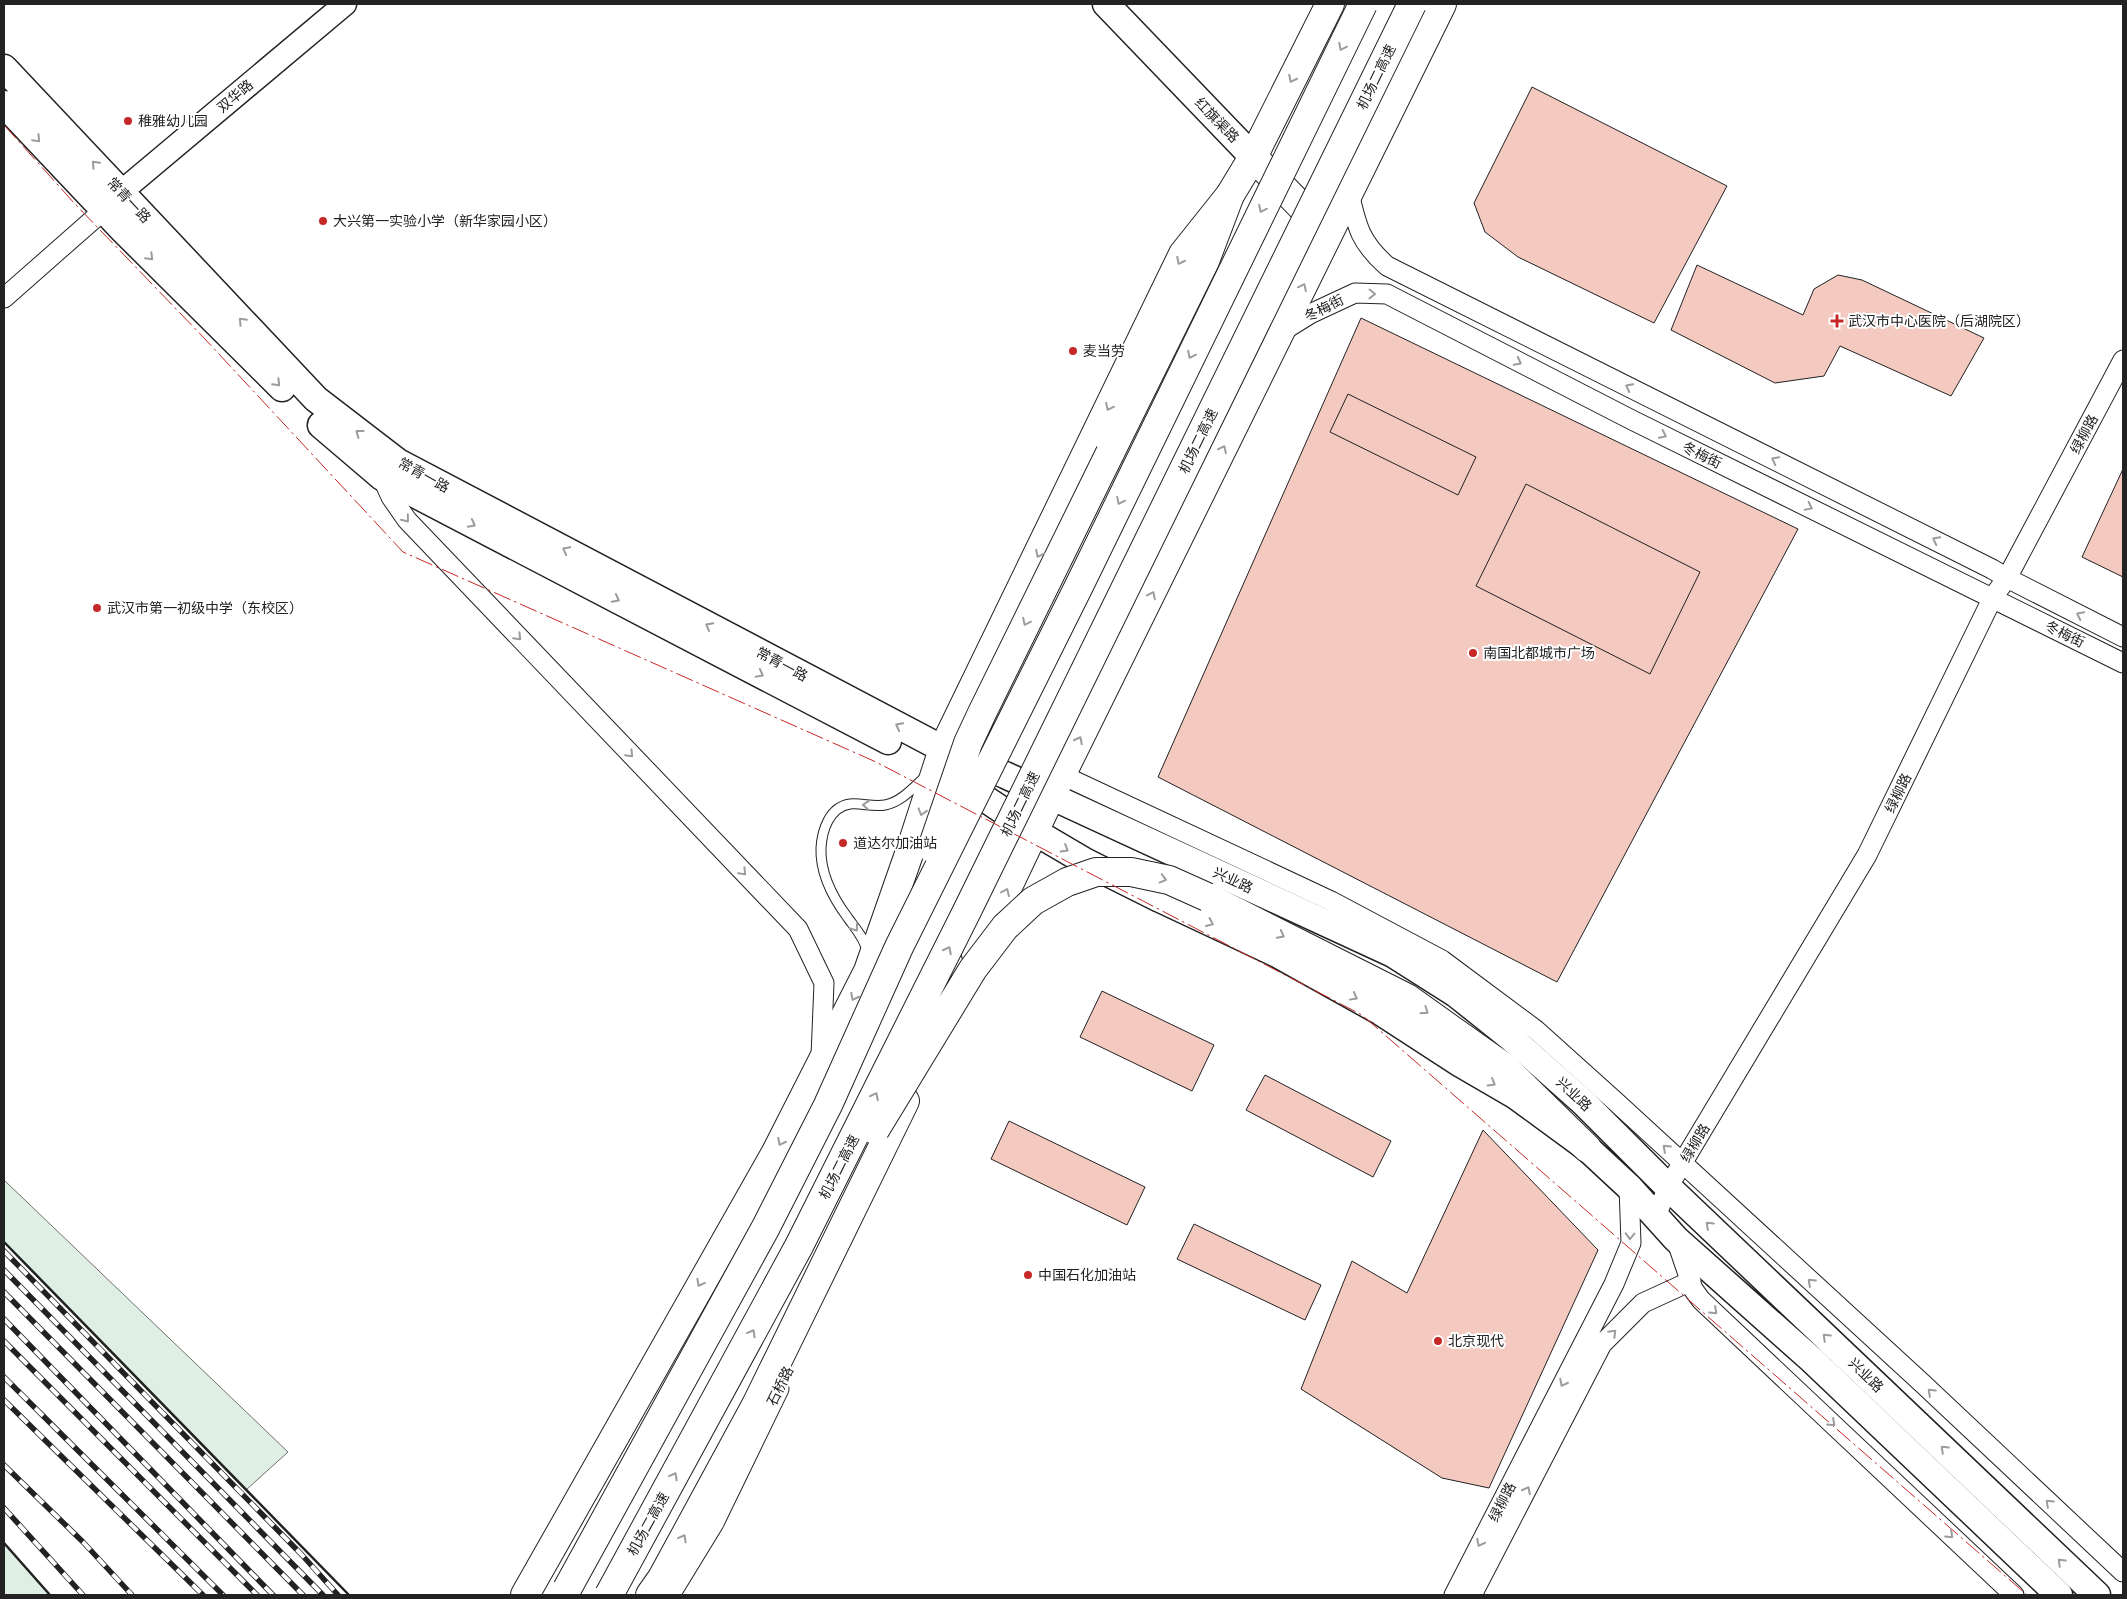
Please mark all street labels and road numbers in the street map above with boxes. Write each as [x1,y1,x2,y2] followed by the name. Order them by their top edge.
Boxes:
[1353,42,1399,112] street label: 机场二高速
[213,76,257,116] street label: 双华路
[1191,94,1243,146] street label: 红旗渠路
[103,173,155,227] street label: 常青一路
[1301,290,1347,326] street label: 冬梅街
[1175,406,1221,476] street label: 机场二高速
[2066,411,2102,457] street label: 绿柳路
[1679,438,1725,472] street label: 冬梅街
[395,454,453,496] street label: 常青一路
[2042,617,2088,651] street label: 冬梅街
[753,643,811,685] street label: 常青一路
[997,769,1043,839] street label: 机场二高速
[1881,770,1915,816] street label: 绿柳路
[1210,863,1256,897] street label: 兴业路
[1553,1073,1595,1115] street label: 兴业路
[1676,1120,1714,1166] street label: 绿柳路
[815,1132,863,1202] street label: 机场二高速
[1845,1354,1887,1396] street label: 兴业路
[763,1363,797,1409] street label: 石桥路
[1484,1479,1520,1525] street label: 绿柳路
[623,1489,673,1559] street label: 机场二高速

